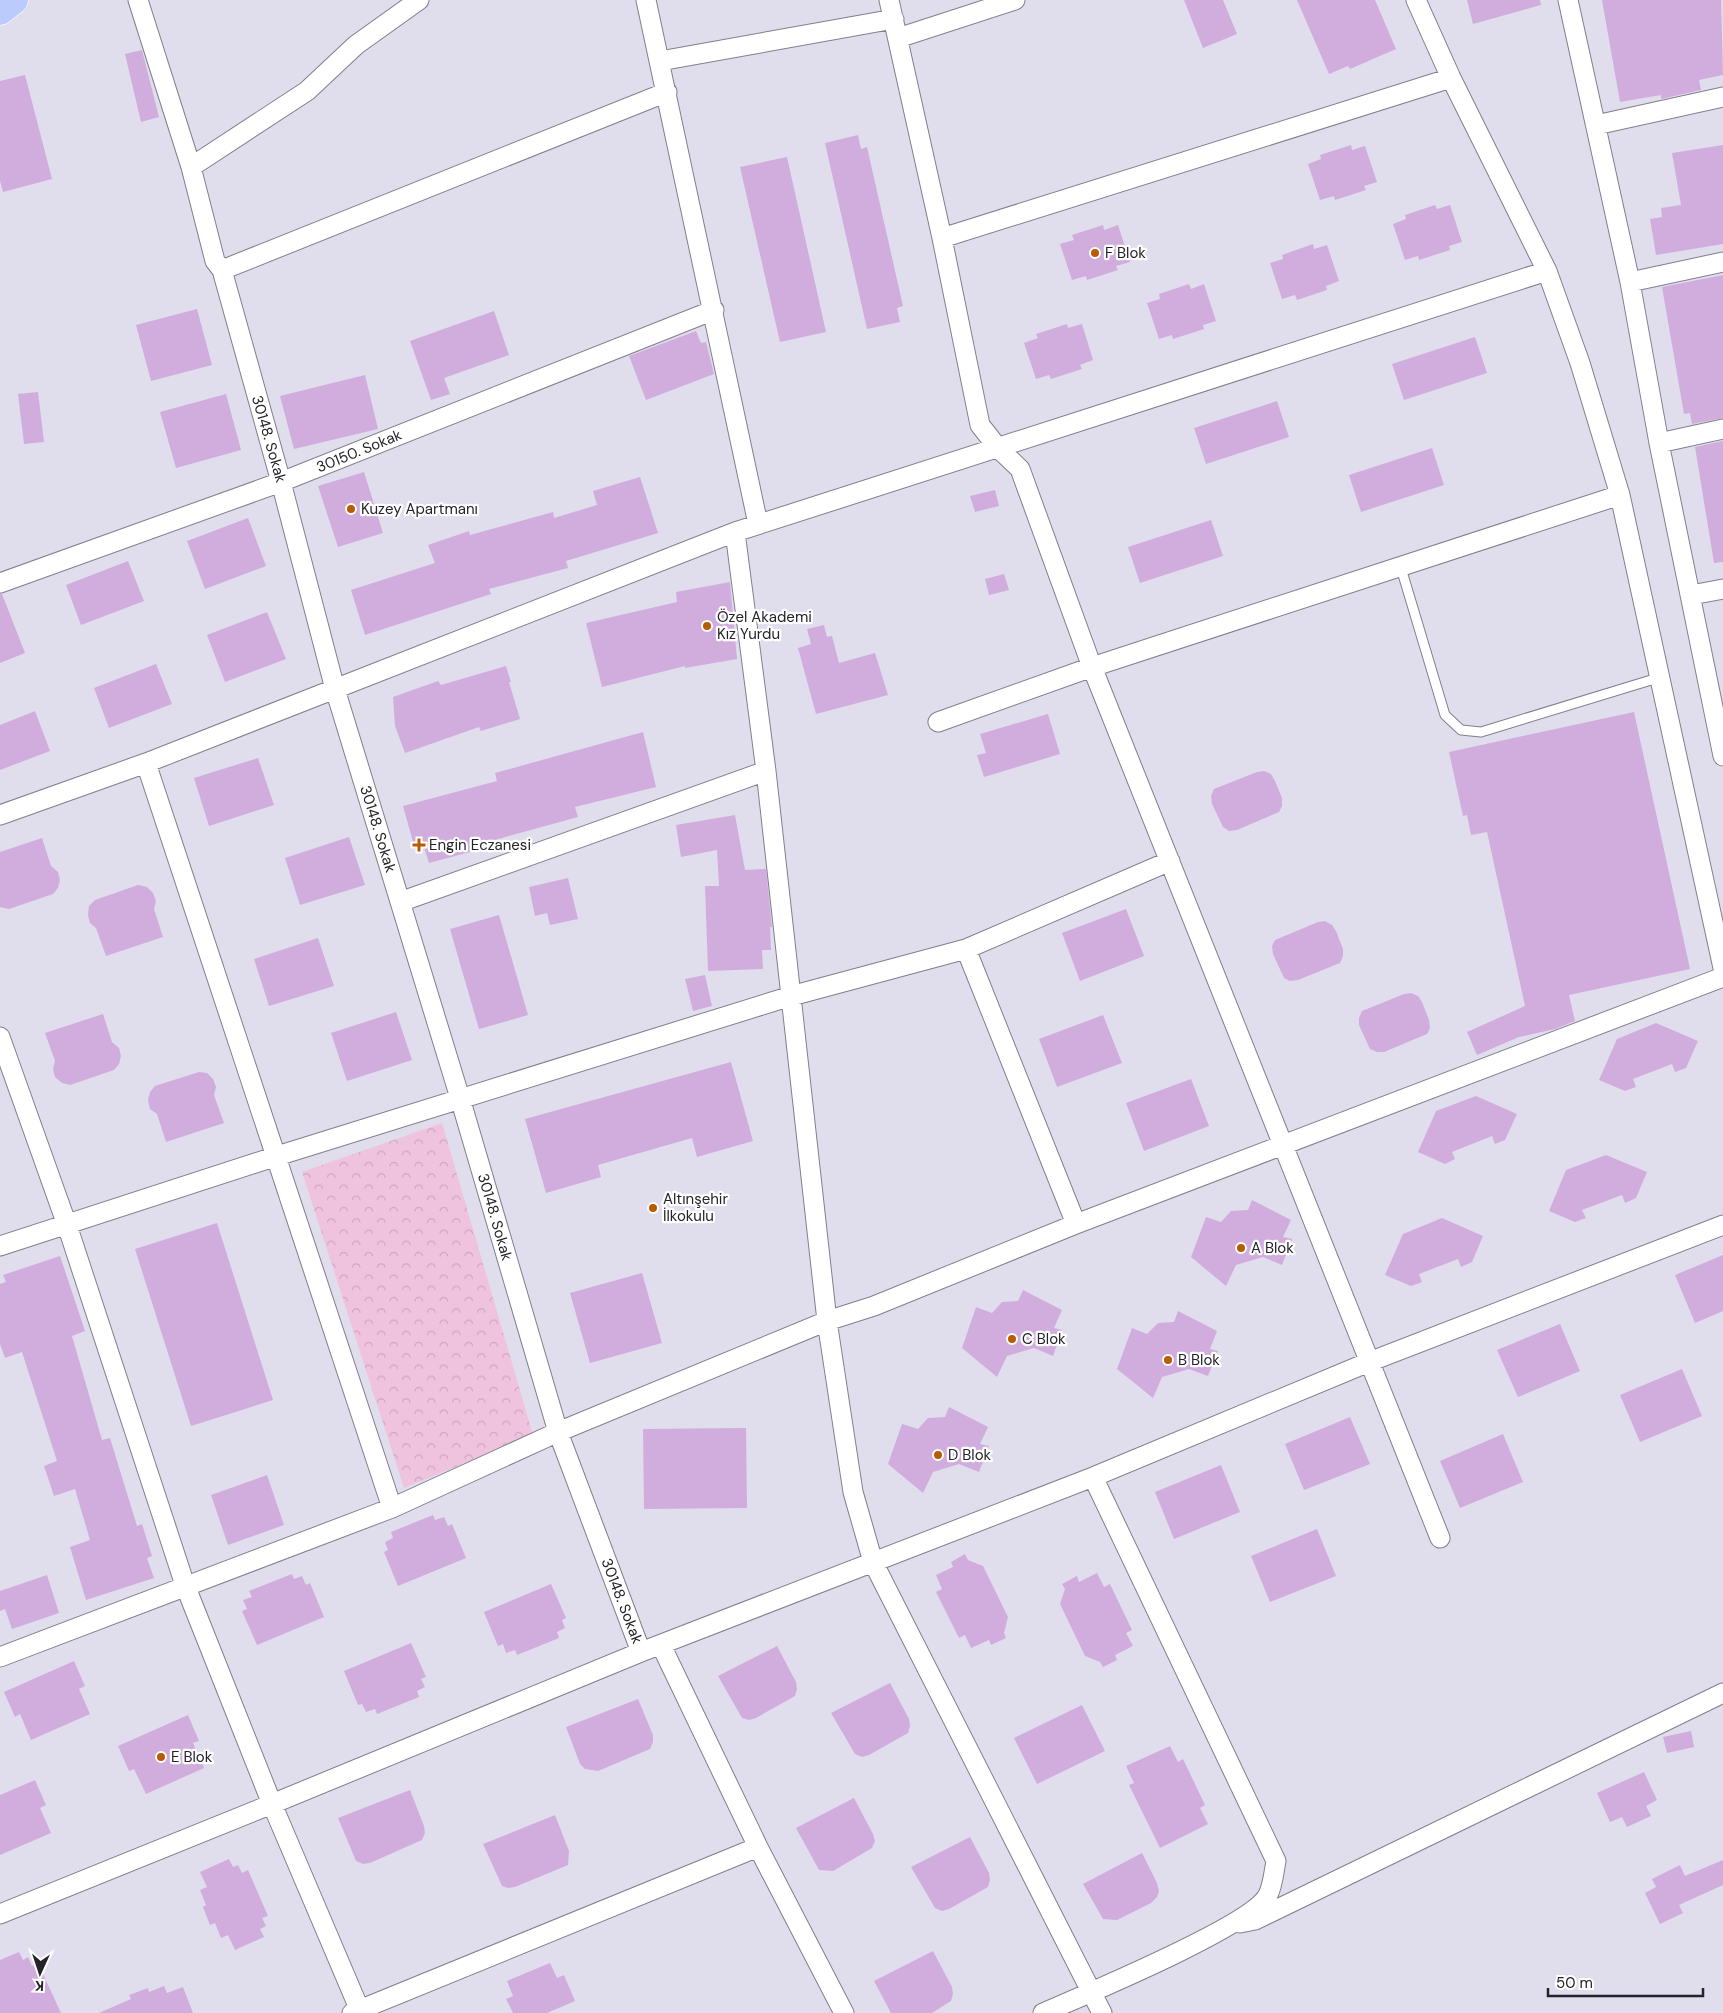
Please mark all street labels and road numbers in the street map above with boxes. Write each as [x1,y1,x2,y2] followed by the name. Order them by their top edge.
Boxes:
[247,393,291,485] street label: 30148. Sokak
[313,425,405,477] street label: 30150. Sokak
[355,783,401,875] street label: 30148. Sokak
[473,1171,517,1263] street label: 30148. Sokak
[597,1555,648,1647] street label: 30148. Sokak

